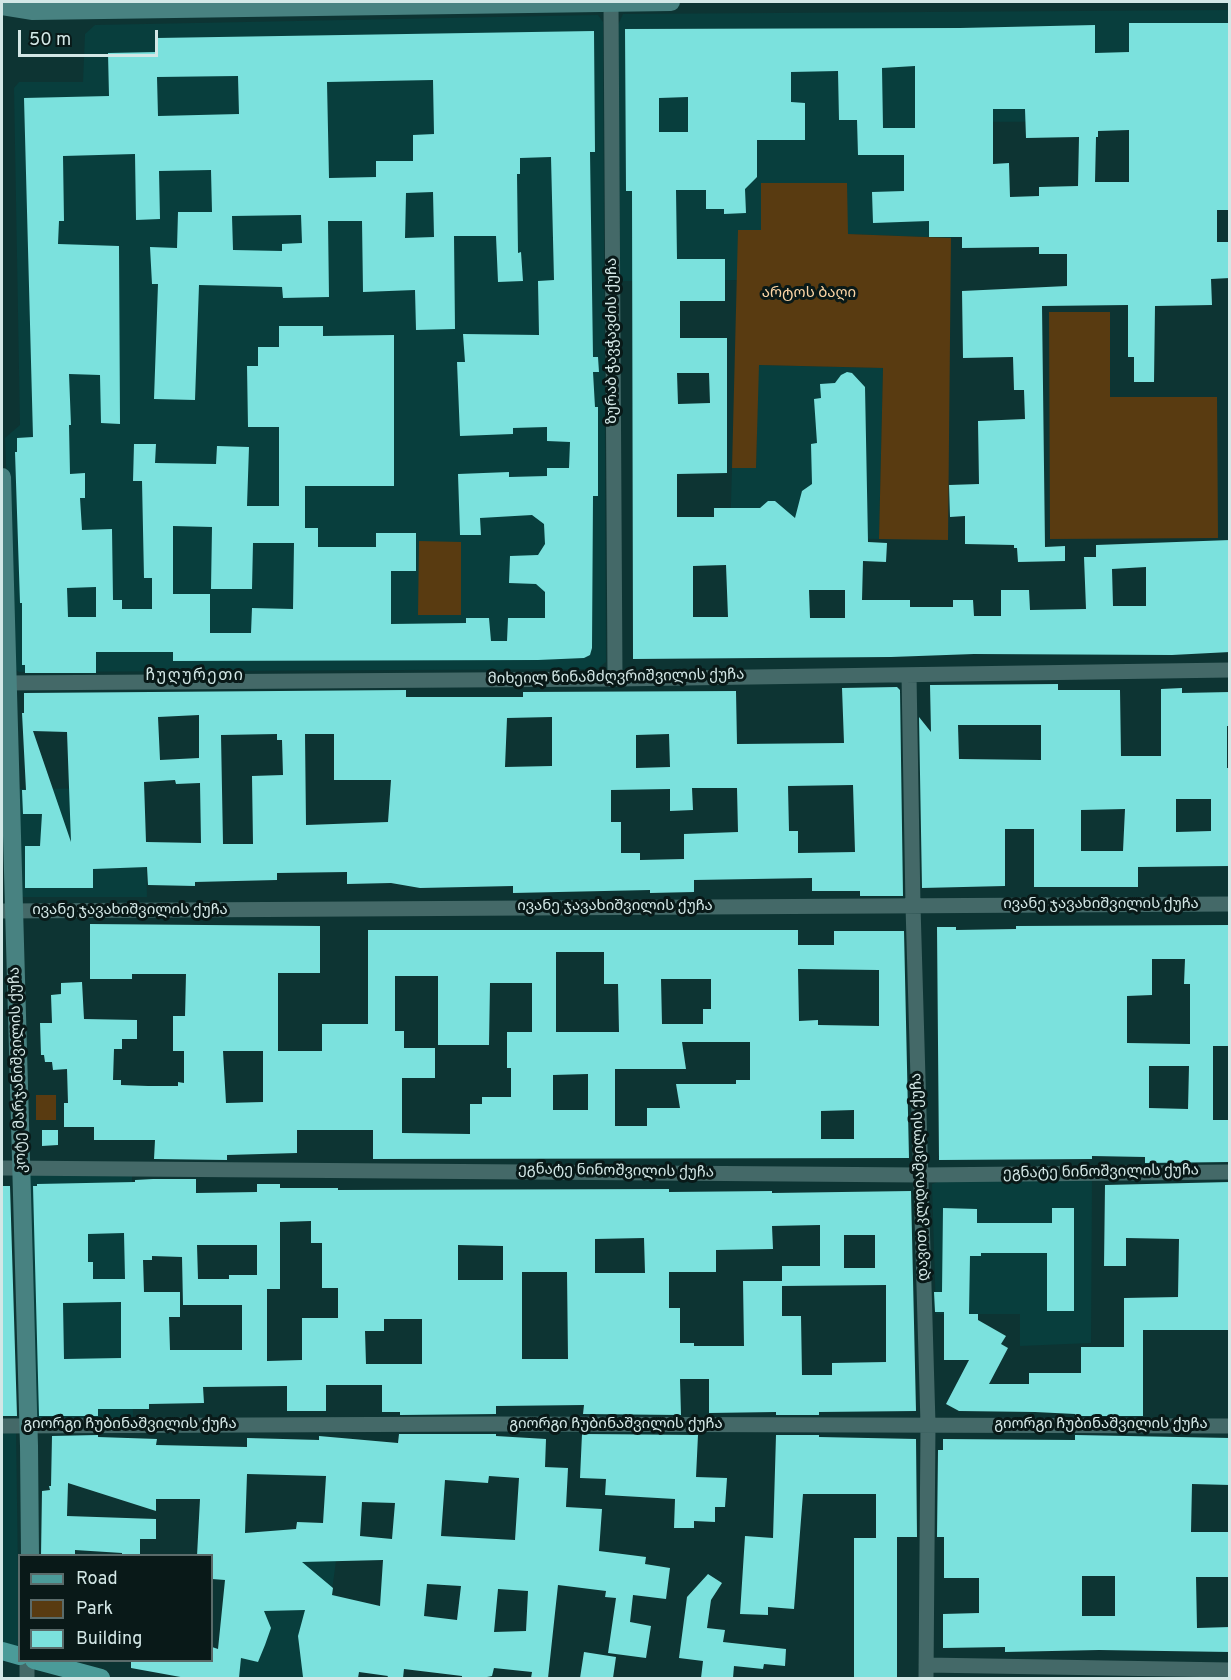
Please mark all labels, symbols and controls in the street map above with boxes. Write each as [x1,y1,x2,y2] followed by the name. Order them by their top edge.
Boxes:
[21,18,160,56] scale bar
[29,29,71,52] text: 50 m
[604,258,622,424] street label: ზურაბ ჭავჭავძის ქუჩა
[762,285,856,303] park label: არტოს ბაღი
[146,667,244,687] district label: ჩუღურეთი
[488,667,744,689] street label: მიხეილ წინამძღვრიშვილის ქუჩა
[1003,896,1199,914] street label: ივანე ჯავახიშვილის ქუჩა
[517,898,713,916] street label: ივანე ჯავახიშვილის ქუჩა
[32,902,228,920] street label: ივანე ჯავახიშვილის ქუჩა
[6,966,32,1174] street label: კოტე მარჯანიშვილის ქუჩა
[908,1073,934,1281] street label: დავით კლდიაშვილის ქუჩა
[518,1161,714,1183] street label: ეგნატე ნინოშვილის ქუჩა
[1003,1162,1199,1184] street label: ეგნატე ნინოშვილის ქუჩა
[23,1416,237,1434] street label: გიორგი ჩუბინაშვილის ქუჩა
[509,1416,723,1434] street label: გიორგი ჩუბინაშვილის ქუჩა
[994,1416,1208,1434] street label: გიორგი ჩუბინაშვილის ქუჩა
[18,1554,213,1662] legend
[76,1568,118,1591] text: Road
[76,1598,113,1621] text: Park
[76,1628,142,1651] text: Building

